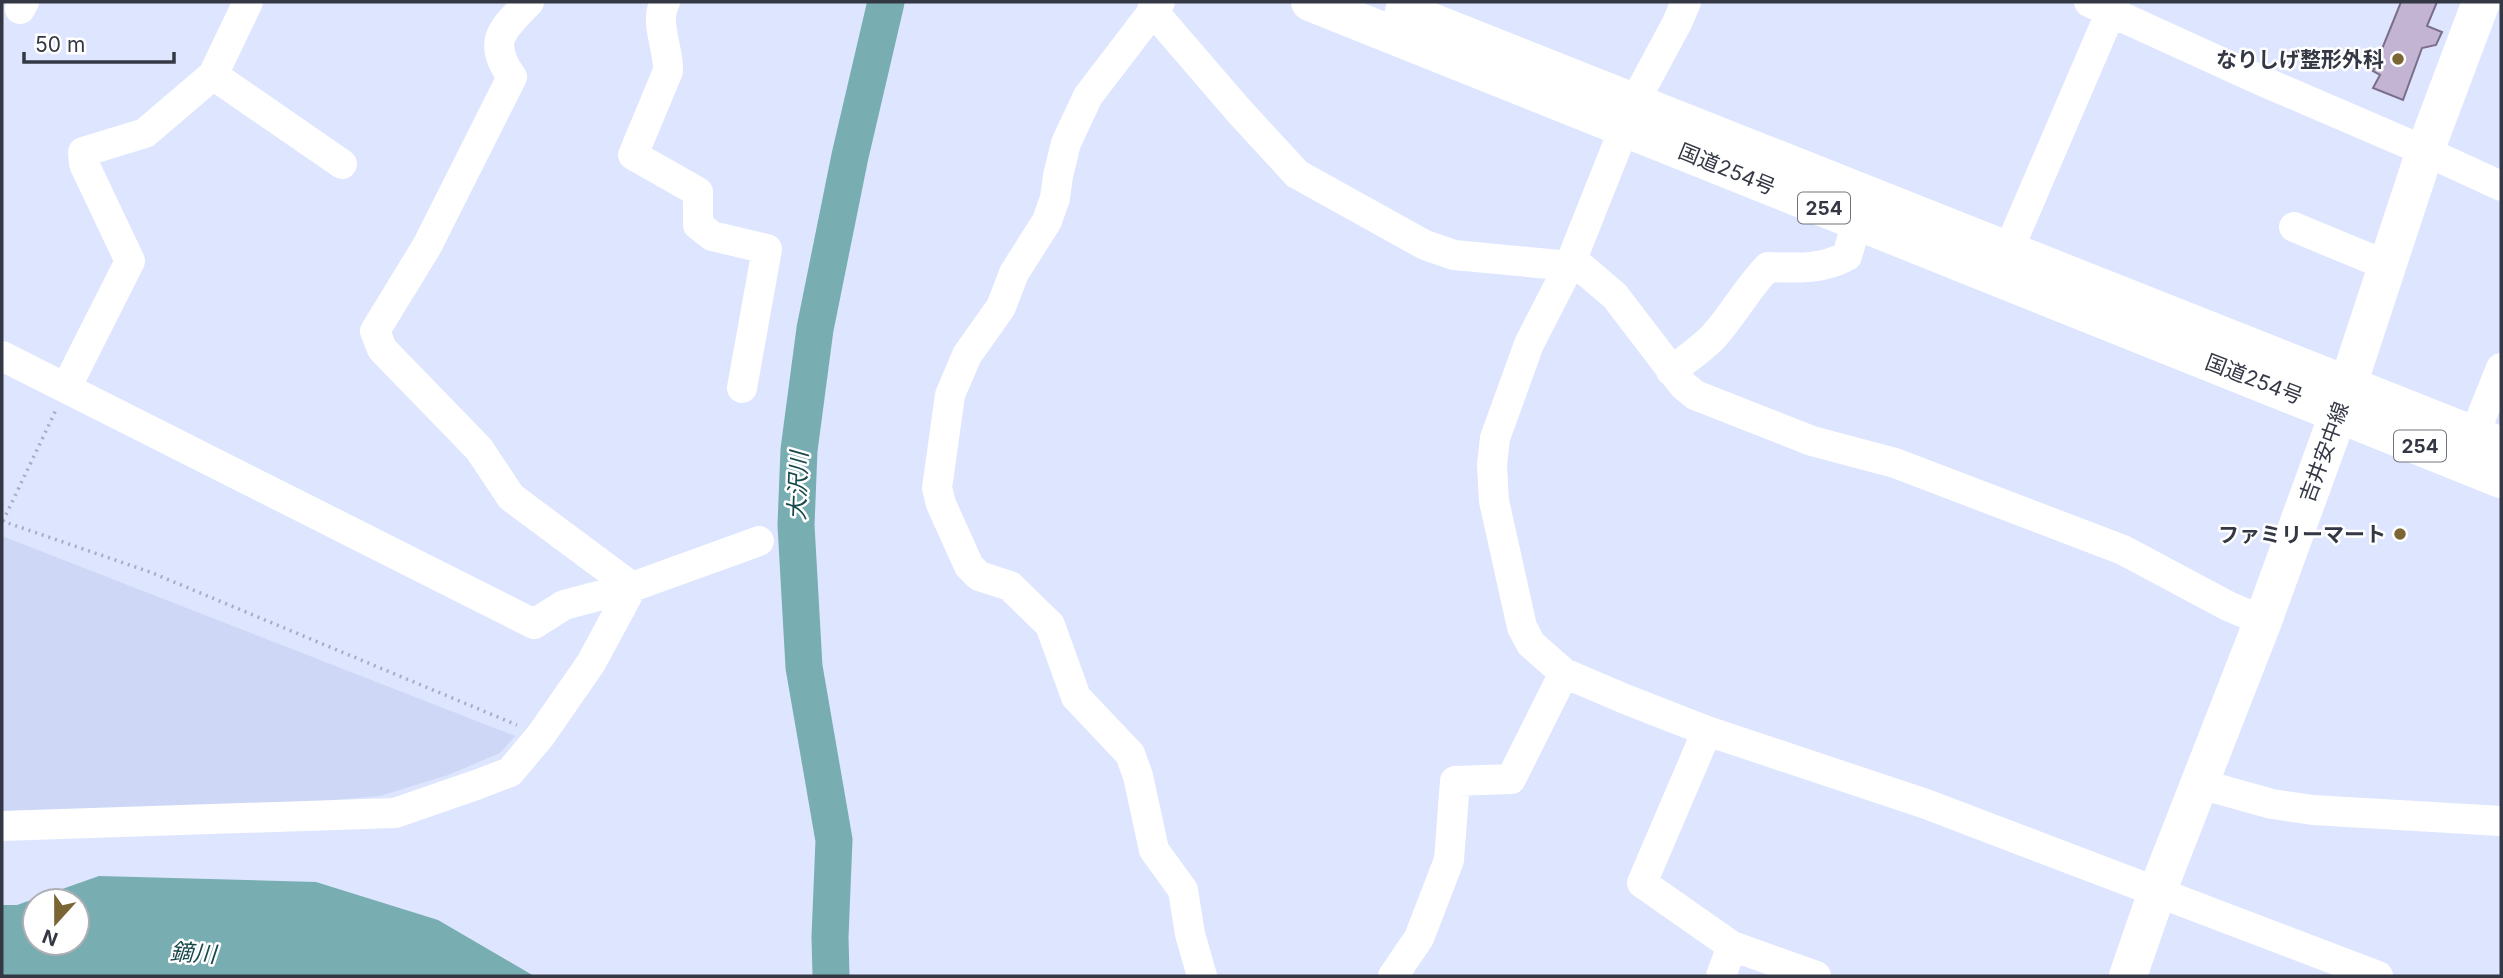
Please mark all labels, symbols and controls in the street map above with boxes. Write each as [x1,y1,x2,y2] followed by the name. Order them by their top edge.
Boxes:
[24,21,175,65] scale bar
[35,32,85,57] text: 50 m
[2216,47,2384,72] place label: なりしげ整形外科
[2390,51,2406,67] marker: なりしげ整形外科
[1675,138,1779,200] street label: 国道254号
[1798,192,1850,224] road number: 254
[2202,349,2306,409] street label: 国道254号
[2294,398,2354,506] street label: 吉井安中線
[2394,430,2446,462] road number: 254
[783,448,813,521] water label: 大沢川
[2218,522,2386,547] place label: ファミリーマート
[2392,526,2408,542] marker: ファミリーマート
[21,887,91,957] north arrow
[39,924,61,951] text: N
[169,937,220,969] water label: 鏑川

